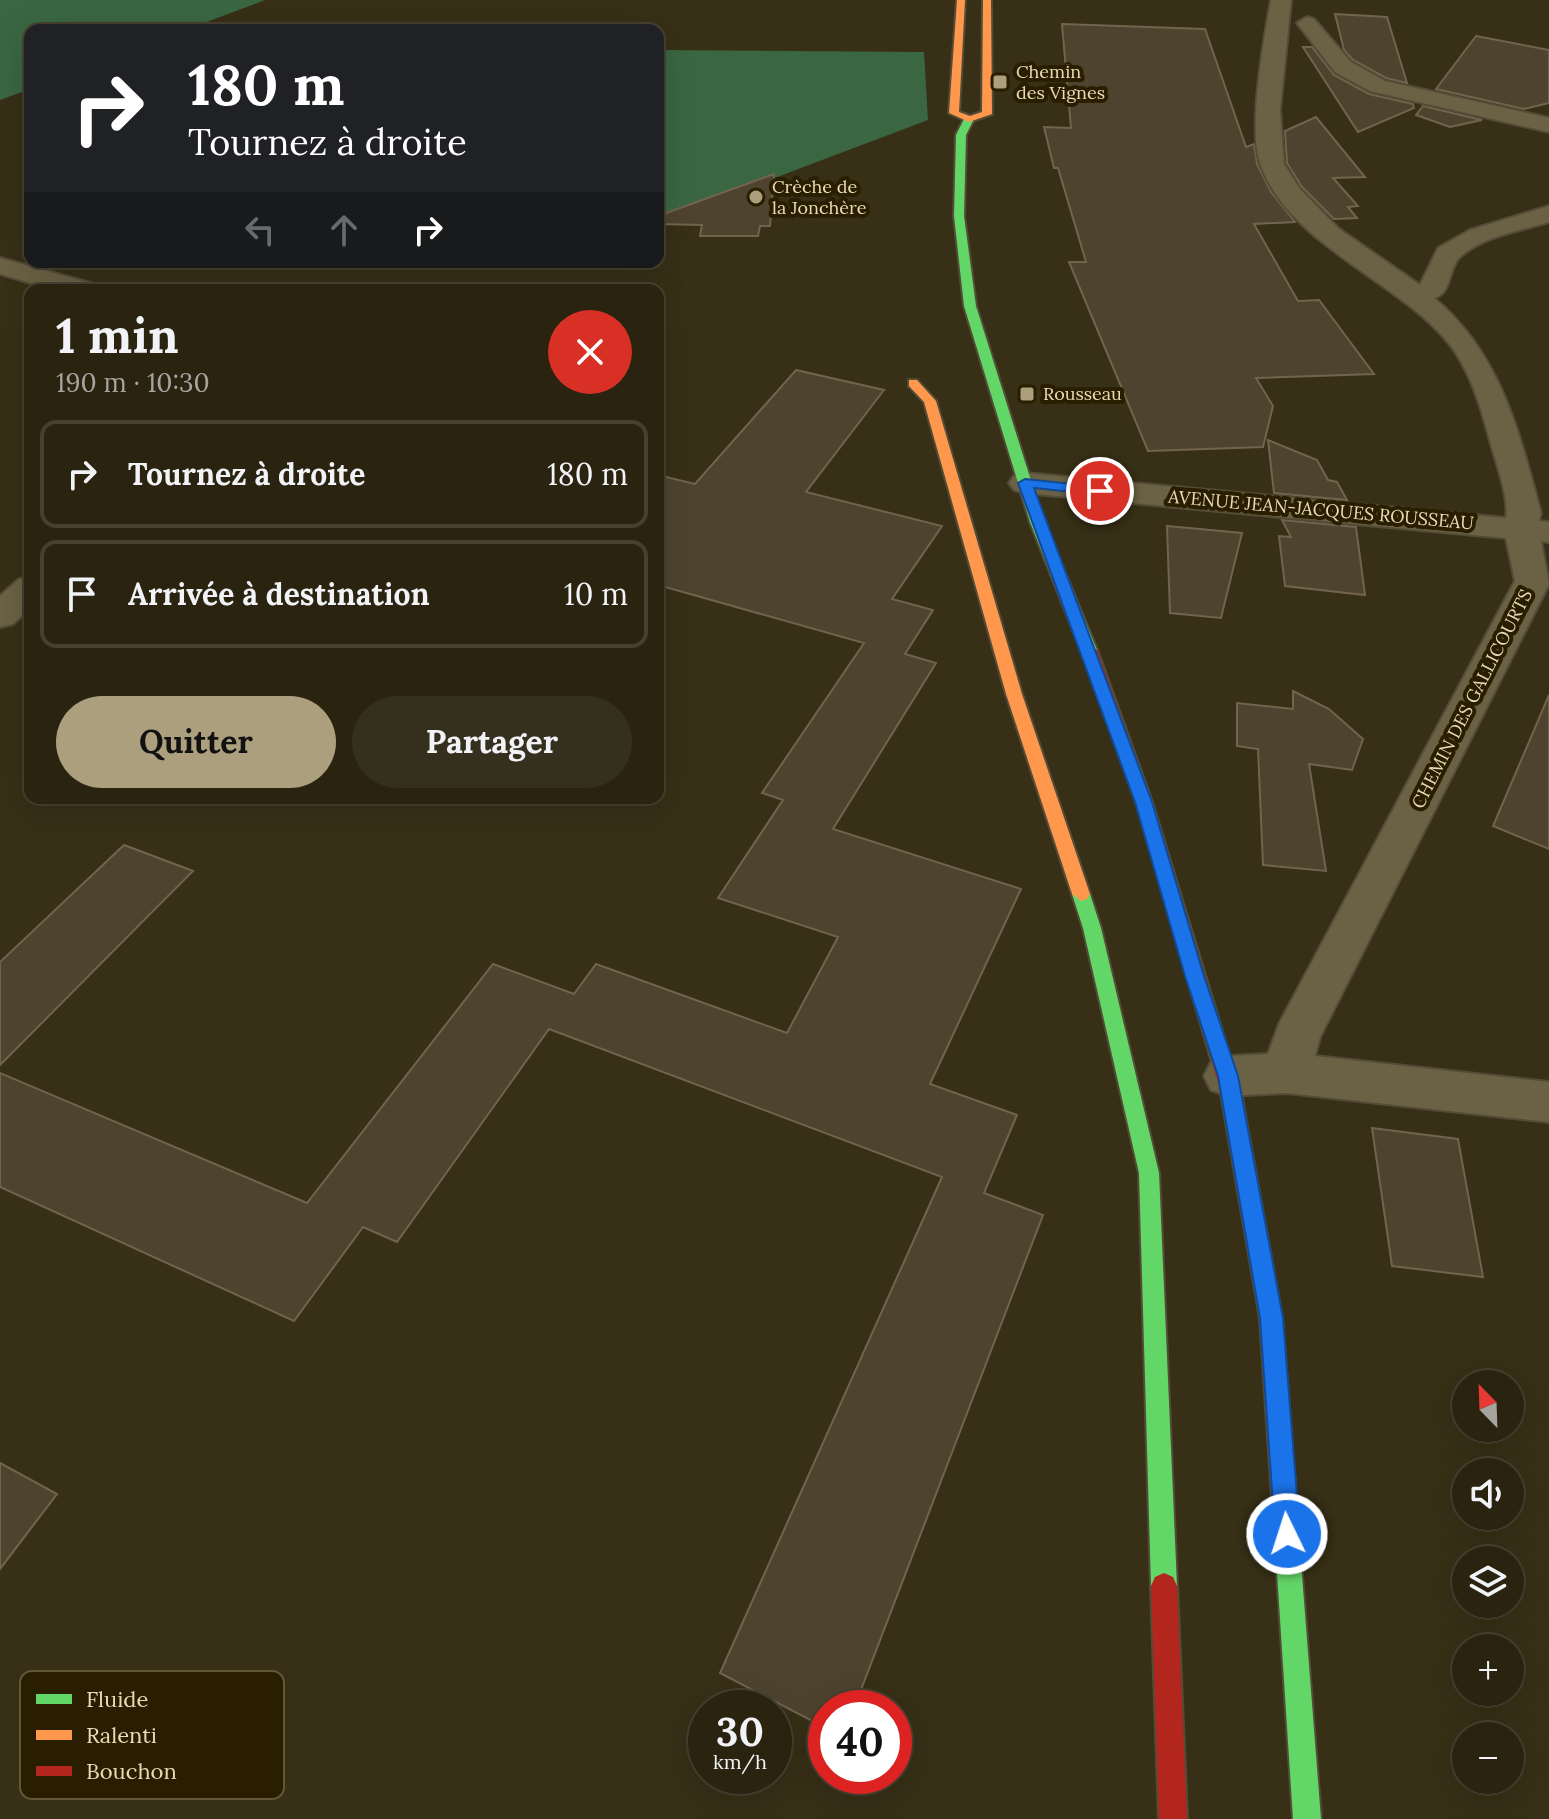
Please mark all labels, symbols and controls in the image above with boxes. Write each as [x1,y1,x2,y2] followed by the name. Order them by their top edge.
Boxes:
[188,49,345,120] text: 180 m
[56,56,160,160] icon: right
[1016,60,1105,104] place label: Chemin des Vignes
[991,73,1009,91] marker: Chemin des Vignes
[188,119,467,165] text: Tournez à droite
[772,175,867,219] place label: Crèche de la Jonchère
[747,188,765,206] marker: Crèche de la Jonchère
[238,208,282,252] icon: left
[322,208,366,252] icon: ahead
[406,208,450,252] icon: right
[56,305,179,366] text: 1 min
[548,310,632,394] button: close
[56,366,210,399] text: 190 m · 10:30
[1043,382,1122,405] place label: Rousseau
[1018,385,1036,403] marker: Rousseau
[60,452,104,496] icon: right
[128,455,365,493] text: Tournez à droite
[547,455,628,493] text: 180 m
[1066,457,1134,525] pin
[1078,469,1122,513] icon: arrive
[1166,485,1475,534] street label: AVENUE JEAN-JACQUES ROUSSEAU
[60,572,104,616] icon: arrive
[128,575,430,613] text: Arrivée à destination
[564,575,628,613] text: 10 m
[1406,585,1537,812] street label: CHEMIN DES GALLICOURTS
[56,696,336,788] button: Quitter
[352,696,632,788] button: Partager
[1452,1370,1524,1442] north arrow
[1452,1370,1524,1794] map controls
[1452,1458,1524,1530] button: sound
[1245,1492,1329,1576] position arrow
[1452,1546,1524,1618] button: layers
[1452,1634,1524,1706] button: +
[20,1671,284,1799] legend
[86,1685,149,1713] text: Fluide
[808,1690,912,1794] speed limit sign: 40
[716,1706,764,1757] text: 30
[86,1721,157,1749] text: Ralenti
[1452,1722,1524,1794] button: −
[713,1749,767,1774] text: km/h
[86,1757,177,1785] text: Bouchon

